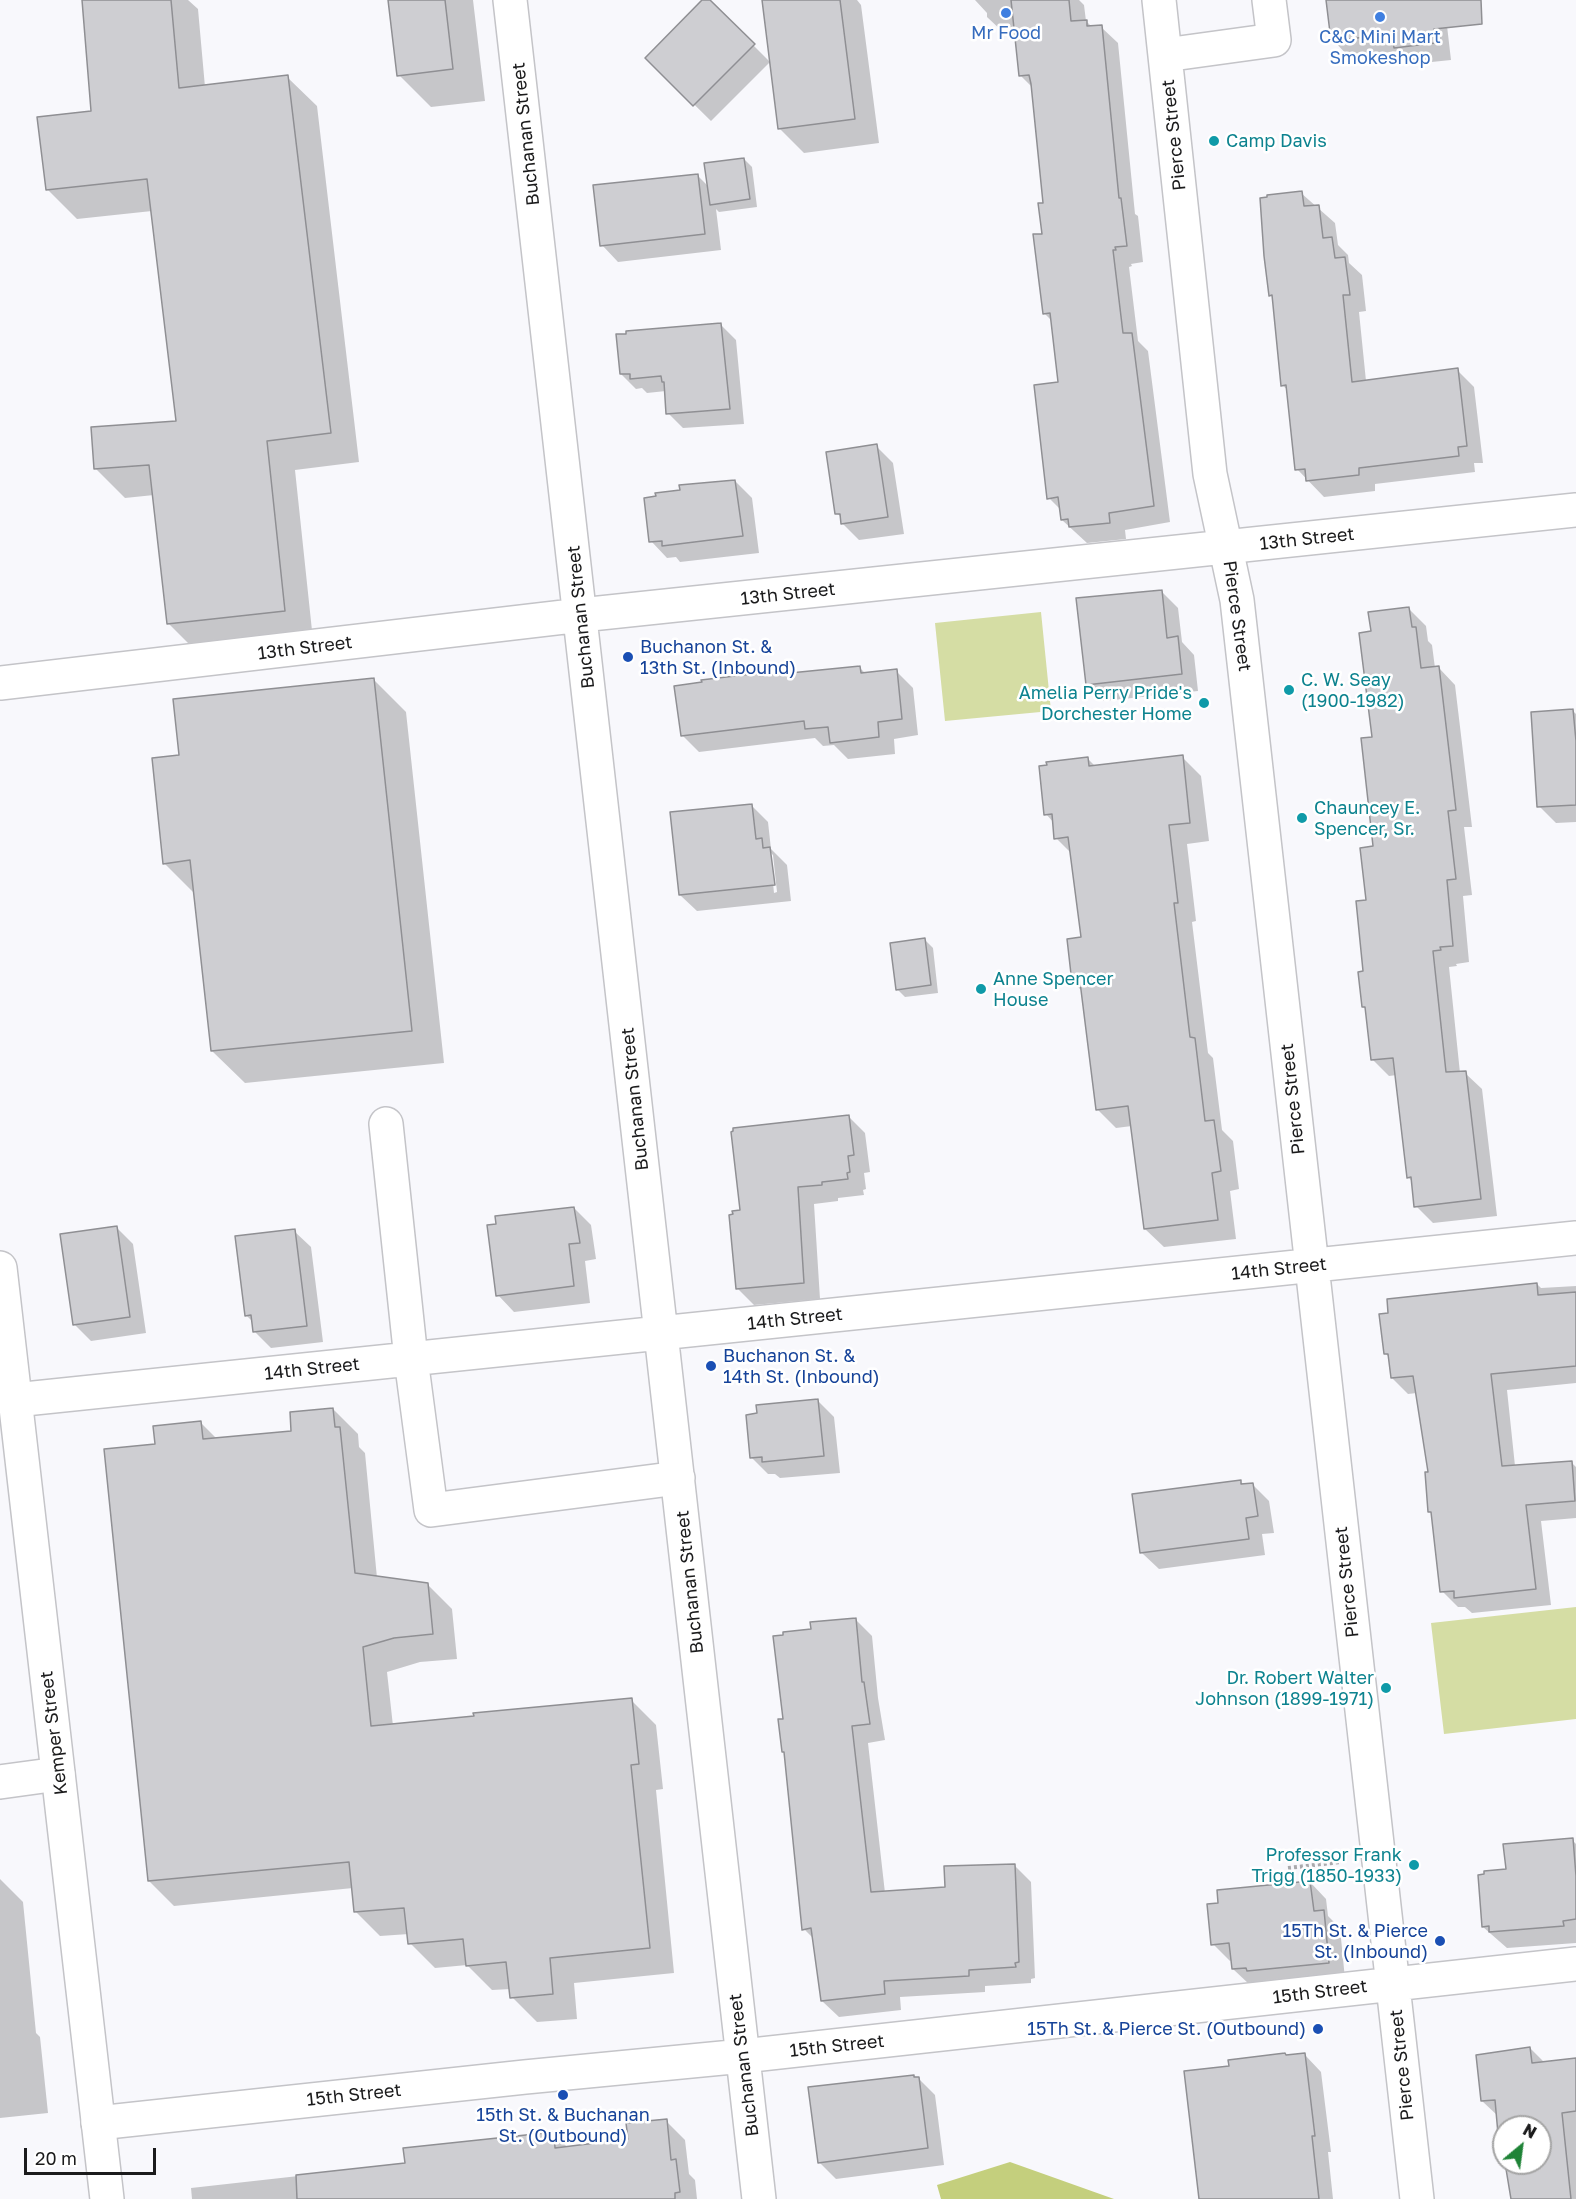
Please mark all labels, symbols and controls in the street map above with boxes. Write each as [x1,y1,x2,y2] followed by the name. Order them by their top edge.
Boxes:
[999,6,1013,20] marker: Mr Food
[1373,10,1387,24] marker: C&C Mini Mart Smokeshop
[971,22,1041,44] place label: Mr Food
[1319,26,1441,68] place label: C&C Mini Mart Smokeshop
[508,61,544,207] street label: Buchanan Street
[1157,78,1191,192] street label: Pierce Street
[1226,130,1327,152] place label: Camp Davis
[1207,134,1221,148] marker: Camp Davis
[1258,523,1356,555] street label: 13th Street
[563,544,599,690] street label: Buchanan Street
[1219,559,1255,673] street label: Pierce Street
[739,578,837,610] street label: 13th Street
[256,631,354,665] street label: 13th Street
[640,636,796,678] place label: Buchanon St. & 13th St. (Inbound)
[621,650,635,664] marker: Buchanon St. & 13th St. (Inbound)
[1301,669,1404,712] place label: C. W. Seay (1900-1982)
[1019,682,1192,724] place label: Amelia Perry Pride's Dorchester Home
[1282,683,1296,697] marker: C. W. Seay (1900-1982)
[1197,696,1211,710] marker: Amelia Perry Pride's Dorchester Home
[1314,797,1420,840] place label: Chauncey E. Spencer, Sr.
[1295,811,1309,825] marker: Chauncey E. Spencer, Sr.
[993,968,1114,1010] place label: Anne Spencer House
[974,982,988,996] marker: Anne Spencer House
[617,1026,653,1172] street label: Buchanan Street
[1276,1042,1310,1156] street label: Pierce Street
[1230,1253,1328,1285] street label: 14th Street
[746,1303,844,1335] street label: 14th Street
[723,1345,880,1388] place label: Buchanon St. & 14th St. (Inbound)
[263,1353,361,1385] street label: 14th Street
[704,1359,718,1373] marker: Buchanon St. & 14th St. (Inbound)
[672,1509,708,1655] street label: Buchanan Street
[1330,1525,1364,1639] street label: Pierce Street
[1195,1667,1374,1710] place label: Dr. Robert Walter Johnson (1899-1971)
[36,1670,72,1796] street label: Kemper Street
[1379,1681,1393,1695] marker: Dr. Robert Walter Johnson (1899-1971)
[1251,1844,1402,1886] place label: Professor Frank Trigg (1850-1933)
[1407,1858,1421,1872] marker: Professor Frank Trigg (1850-1933)
[1283,1920,1428,1962] place label: 15Th St. & Pierce St. (Inbound)
[1433,1934,1447,1948] marker: 15Th St. & Pierce St. (Inbound)
[1271,1975,1369,2009] street label: 15th Street
[725,1992,763,2138] street label: Buchanan Street
[1385,2008,1419,2122] street label: Pierce Street
[1027,2018,1306,2040] place label: 15Th St. & Pierce St. (Outbound)
[1311,2022,1325,2036] marker: 15Th St. & Pierce St. (Outbound)
[789,2030,885,2062] street label: 15th Street
[306,2079,402,2111] street label: 15th Street
[556,2088,570,2102] marker: 15th St. & Buchanan St. (Outbound)
[476,2104,650,2146] place label: 15th St. & Buchanan St. (Outbound)
[1492,2115,1552,2175] north arrow
[1520,2119,1540,2143] text: N
[27,2136,159,2174] scale bar
[35,2147,77,2169] text: 20 m

